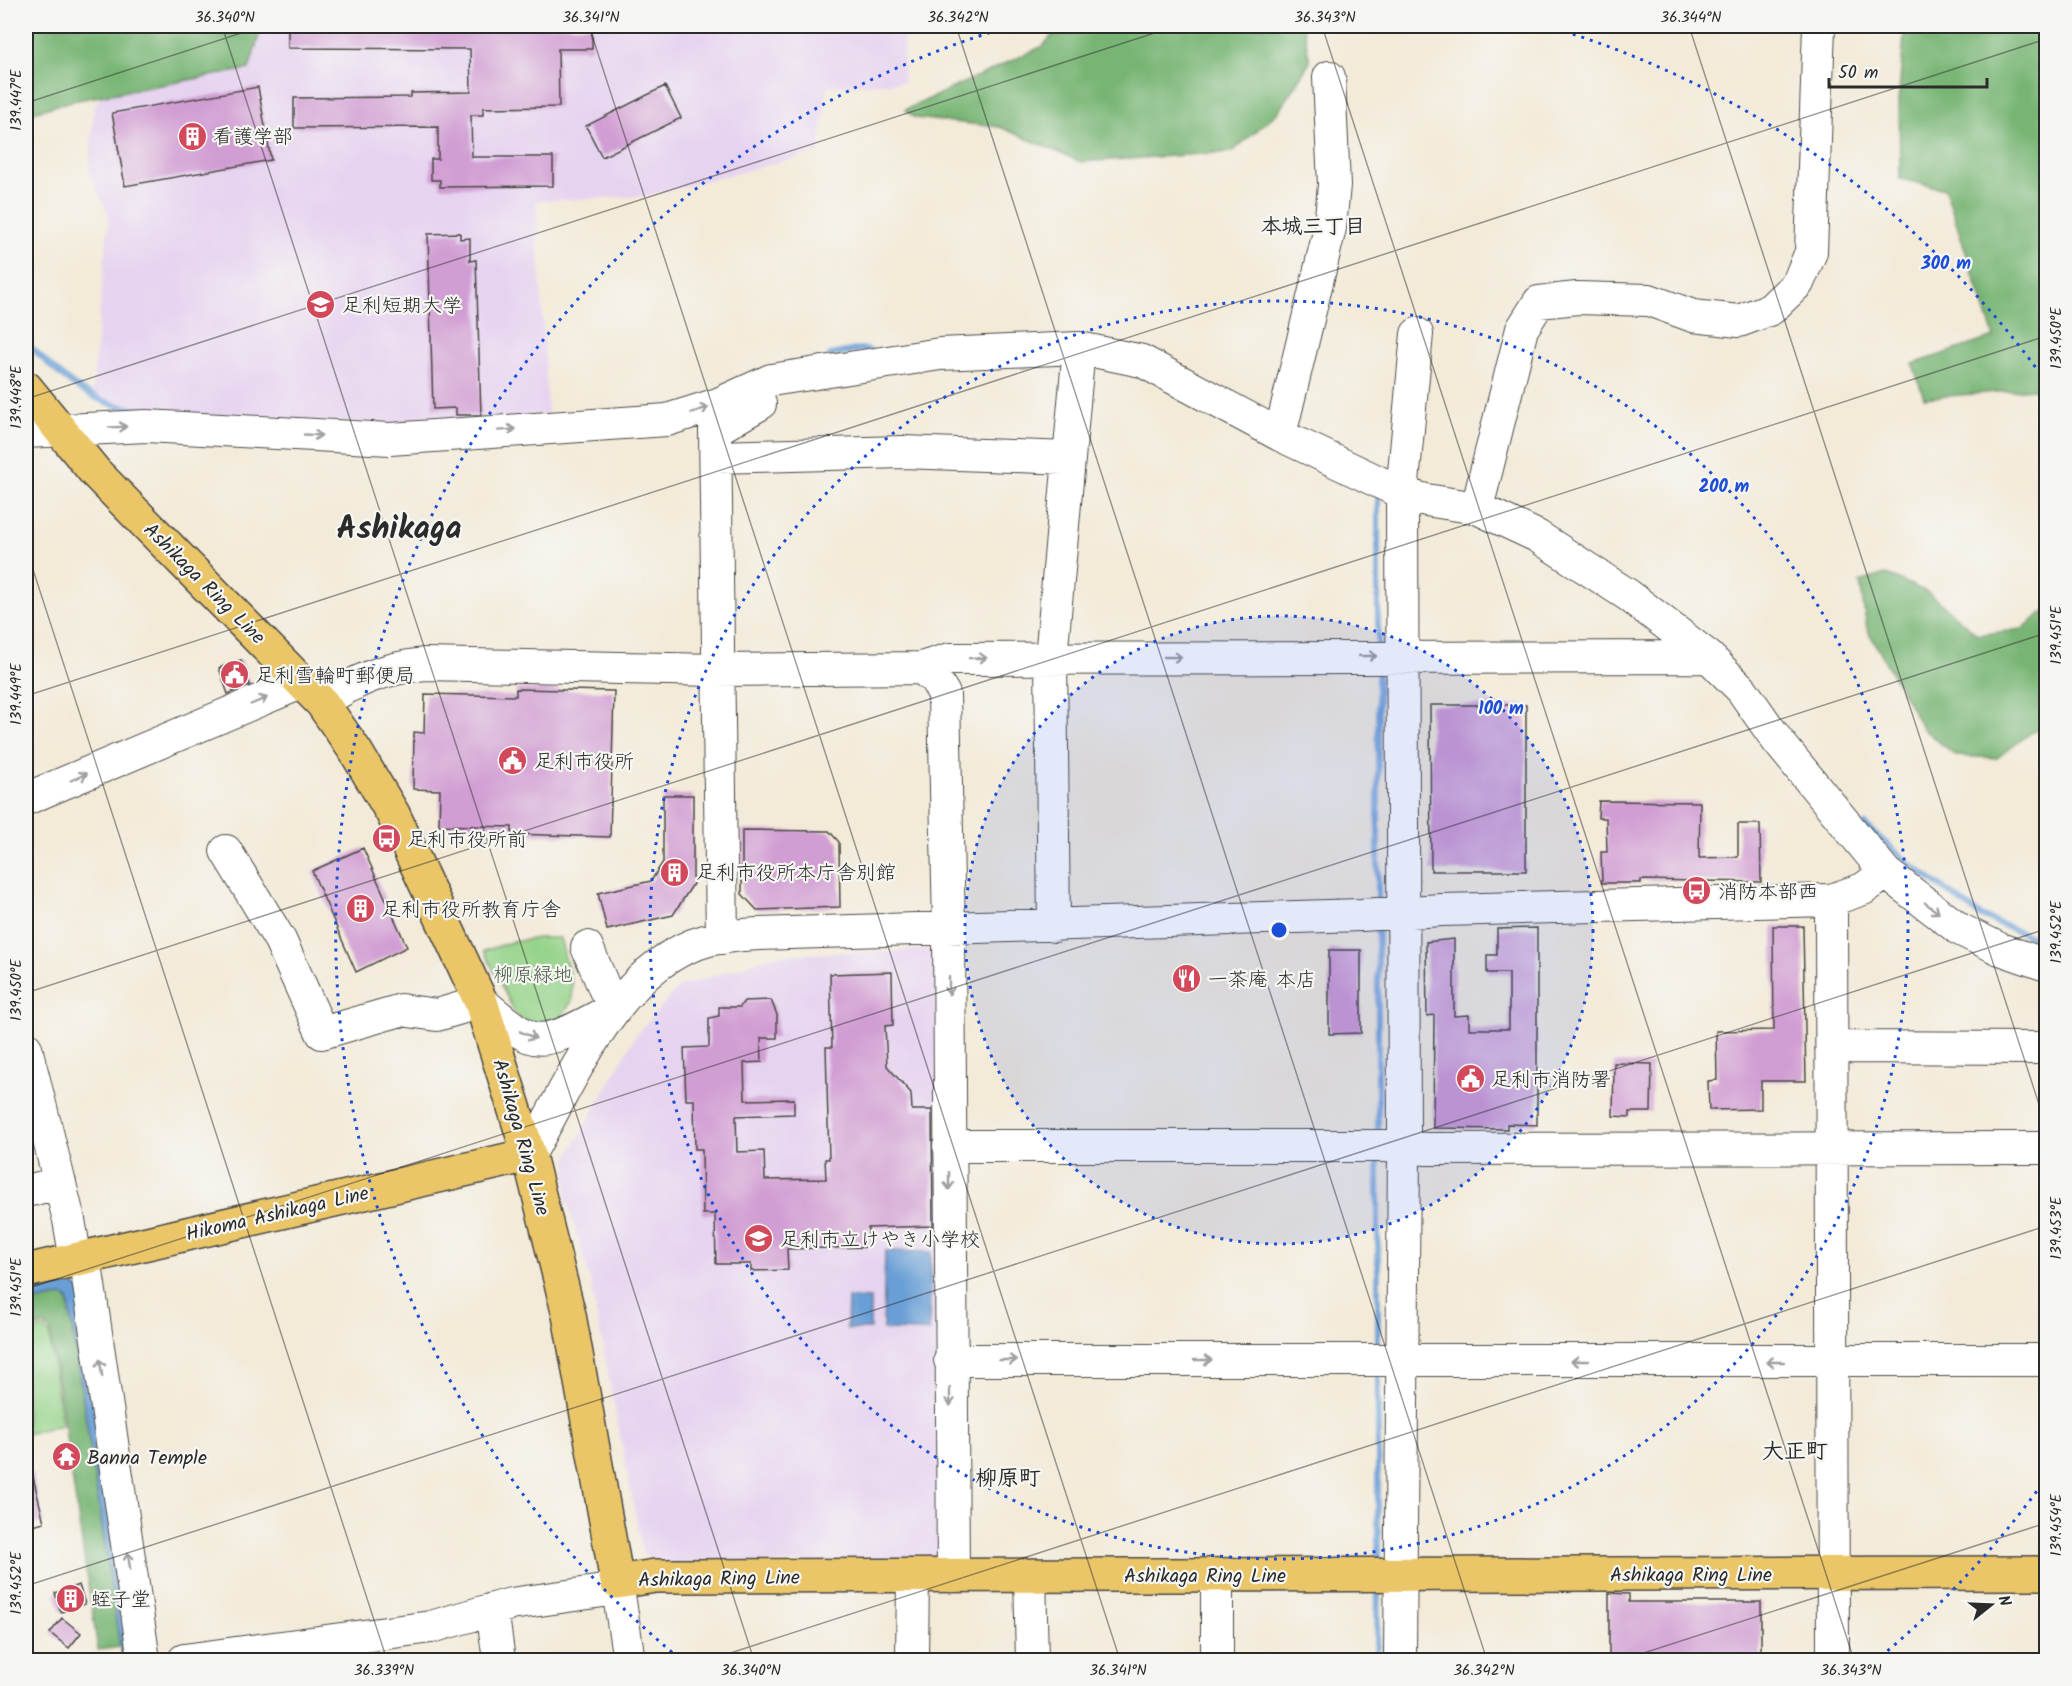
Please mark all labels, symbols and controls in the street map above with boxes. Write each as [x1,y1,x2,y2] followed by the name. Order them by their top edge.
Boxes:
[195,6,255,30] text: 36.340°N
[562,6,620,30] text: 36.341°N
[927,6,989,30] text: 36.342°N
[1294,6,1356,30] text: 36.343°N
[1661,6,1721,30] text: 36.344°N
[1829,51,1986,89] scale bar
[1838,59,1878,88] text: 50 m
[5,68,29,131] text: 139.447°E
[176,120,208,152] building icon: 看護学部
[213,122,293,154] place label: 看護学部
[1261,211,1366,244] district label: 本城三丁目
[1920,250,1971,279] text: 300 m
[305,289,337,321] school or university icon: 足利短期大学
[342,291,462,323] place label: 足利短期大学
[2045,306,2069,369] text: 139.450°E
[5,364,29,429] text: 139.448°E
[690,403,709,414] one-way arrow
[108,422,127,433] one-way arrow
[497,424,517,435] one-way arrow
[302,429,322,440] one-way arrow
[1699,473,1750,502] text: 200 m
[336,504,462,555] district label: Ashikaga
[135,516,272,653] street label: Ashikaga Ring Line
[2045,604,2069,665] text: 139.451°E
[1357,650,1377,662] one-way arrow
[1162,651,1182,663] one-way arrow
[967,653,987,664] one-way arrow
[218,659,250,691] public building icon: 足利雪輪町郵便局
[255,661,415,693] place label: 足利雪輪町郵便局
[5,662,29,725] text: 139.449°E
[249,695,268,706] one-way arrow
[1478,695,1524,724] text: 100 m
[497,745,529,777] public building icon: 足利市役所
[534,747,634,779] place label: 足利市役所
[70,771,88,782] one-way arrow
[370,823,402,855] bus stop icon: 足利市役所前
[407,825,527,857] place label: 足利市役所前
[659,856,691,888] building icon: 足利市役所本庁舎別館
[696,858,896,890] place label: 足利市役所本庁舎別館
[1681,875,1713,907] bus stop icon: 消防本部西
[1718,877,1818,909] place label: 消防本部西
[344,893,376,925] building icon: 足利市役所教育庁舎
[381,895,561,927] place label: 足利市役所教育庁舎
[2045,899,2069,964] text: 139.452°E
[1924,902,1940,915] one-way arrow
[1269,920,1289,940] centre of rings
[5,958,29,1021] text: 139.450°E
[493,960,573,992] park label: 柳原緑地
[1171,963,1203,995] restaurant icon: 一茶庵 本店
[1208,965,1316,997] place label: 一茶庵 本店
[943,976,955,996] one-way arrow
[519,1030,537,1041] one-way arrow
[482,1055,558,1220] street label: Ashikaga Ring Line
[1454,1063,1486,1095] public building icon: 足利市消防署
[1491,1065,1611,1097] place label: 足利市消防署
[943,1171,955,1191] one-way arrow
[183,1178,372,1252] street label: Hikoma Ashikaga Line
[2045,1195,2069,1259] text: 139.453°E
[743,1223,775,1255] school or university icon: 足利市立けやき小学校
[780,1225,980,1257] place label: 足利市立けやき小学校
[5,1256,29,1317] text: 139.451°E
[998,1354,1018,1366] one-way arrow
[1193,1354,1213,1366] one-way arrow
[1571,1355,1591,1367] one-way arrow
[1766,1356,1786,1368] one-way arrow
[96,1359,107,1378] one-way arrow
[945,1387,956,1407] one-way arrow
[1762,1435,1828,1470] district label: 大正町
[50,1441,82,1473] temple icon: Banna Temple
[87,1443,207,1475] place label: Banna Temple
[975,1462,1041,1497] district label: 柳原町
[2045,1492,2069,1556] text: 139.454°E
[5,1550,29,1615] text: 139.452°E
[124,1552,135,1571] one-way arrow
[1610,1560,1772,1592] street label: Ashikaga Ring Line
[1124,1561,1286,1593] street label: Ashikaga Ring Line
[638,1563,800,1597] street label: Ashikaga Ring Line
[1961,1575,2021,1635] north arrow
[54,1583,86,1615] building icon: 蛭子堂
[91,1585,151,1617] place label: 蛭子堂
[1990,1592,2017,1609] text: N
[354,1659,414,1683] text: 36.339°N
[721,1659,781,1683] text: 36.340°N
[1089,1659,1147,1683] text: 36.341°N
[1453,1659,1515,1683] text: 36.342°N
[1820,1659,1882,1683] text: 36.343°N

